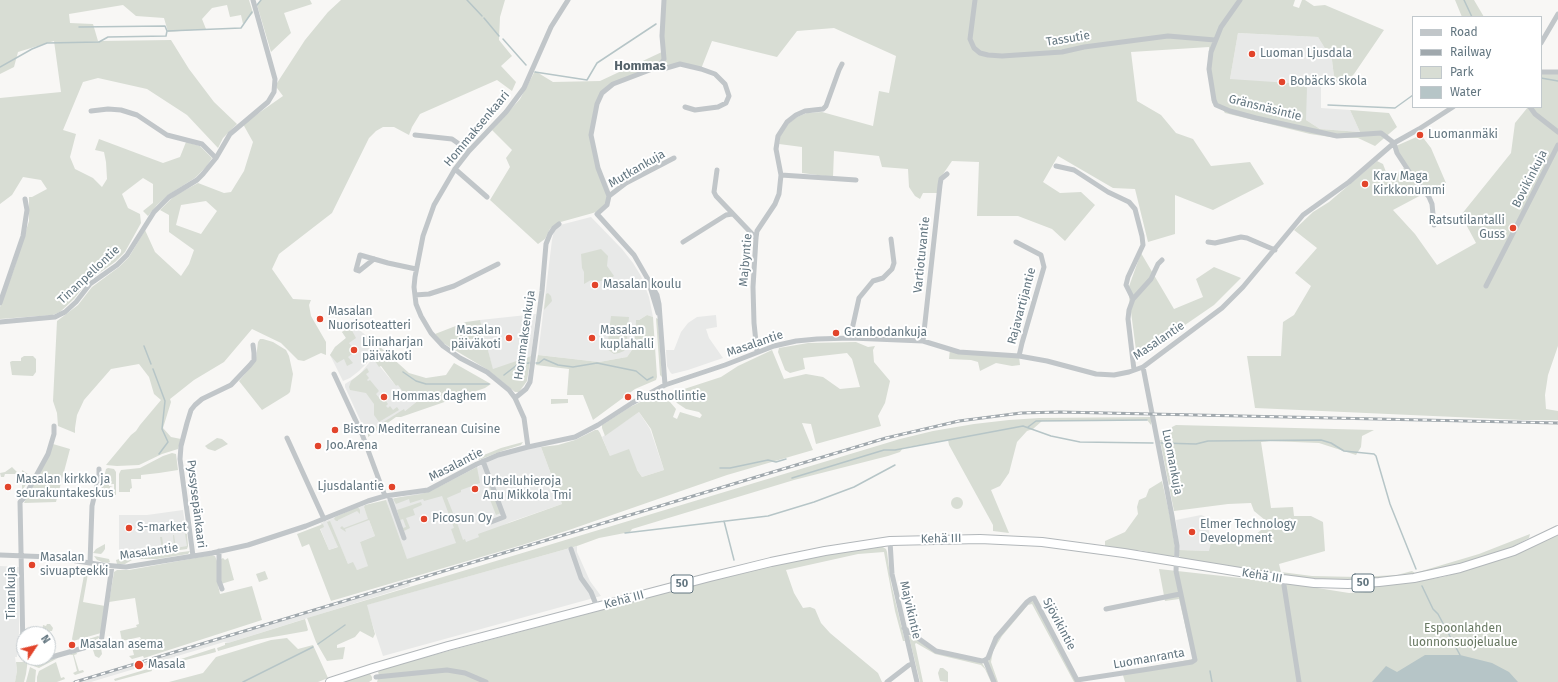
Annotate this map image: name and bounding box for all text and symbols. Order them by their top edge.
legend [1412,16,1542,108]
text: Road [1450,25,1478,39]
street label: Tassutie [1045,28,1091,50]
text: Railway [1450,45,1491,59]
place label: Luoman Ljusdala [1260,47,1352,61]
marker: Luoman Ljusdala [1247,49,1257,59]
district label: Hommas [614,58,666,74]
text: Park [1450,65,1474,79]
place label: Bobäcks skola [1290,75,1367,89]
marker: Bobäcks skola [1277,77,1287,87]
text: Water [1450,85,1481,99]
street label: Hommaksenkaari [441,88,513,170]
street label: Gränsnäsintie [1227,92,1303,124]
place label: Luomanmäki [1428,128,1498,142]
marker: Luomanmäki [1415,130,1425,140]
street label: Mutkankuja [606,147,668,191]
street label: Bovikinkuja [1509,148,1551,210]
place label: Krav Maga Kirkkonummi [1373,170,1445,198]
marker: Krav Maga Kirkkonummi [1360,179,1370,189]
place label: Ratsutilantalli Guss [1429,214,1505,242]
street label: Vartiotuvantie [911,216,933,294]
marker: Ratsutilantalli Guss [1508,223,1518,233]
street label: Majbyntie [737,233,755,287]
street label: Tinanpellontie [55,243,123,307]
street label: Rajavartijantie [1005,266,1039,346]
place label: Masalan koulu [603,278,681,292]
marker: Masalan koulu [590,280,600,290]
street label: Hommaksenkuja [512,289,538,381]
place label: Masalan Nuorisoteatteri [328,305,411,333]
marker: Masalan Nuorisoteatteri [315,314,325,324]
street label: Masalantie [1131,319,1187,363]
place label: Masalan päiväkoti [451,324,501,352]
place label: Masalan kuplahalli [600,324,654,352]
place label: Granbodankuja [844,326,927,340]
street label: Masalantie [725,328,785,360]
marker: Granbodankuja [831,328,841,338]
marker: Masalan päiväkoti [504,333,514,343]
marker: Masalan kuplahalli [587,333,597,343]
place label: Liinaharjan päiväkoti [362,336,423,364]
marker: Liinaharjan päiväkoti [349,345,359,355]
place label: Hommas daghem [392,390,487,404]
place label: Rusthollintie [636,390,706,404]
marker: Hommas daghem [379,392,389,402]
marker: Rusthollintie [623,392,633,402]
place label: Bistro Mediterranean Cuisine [343,423,500,437]
marker: Bistro Mediterranean Cuisine [330,425,340,435]
street label: Luomankuja [1159,428,1185,496]
place label: Joo.Arena [326,439,378,453]
marker: Joo.Arena [313,441,323,451]
street label: Masalantie [426,445,486,485]
street label: Pyssysepänkaari [183,459,209,549]
place label: Masalan kirkko ja seurakuntakeskus [16,473,114,501]
place label: Urheiluhieroja Anu Mikkola Tmi [483,475,572,503]
place label: Ljusdalantie [317,480,384,494]
marker: Masalan kirkko ja seurakuntakeskus [3,482,13,492]
marker: Ljusdalantie [387,482,397,492]
marker: Urheiluhieroja Anu Mikkola Tmi [470,484,480,494]
place label: Picosun Oy [432,512,492,526]
marker: Picosun Oy [419,514,429,524]
place label: Elmer Technology Development [1200,518,1296,546]
place label: S-market [137,521,187,535]
marker: S-market [124,523,134,533]
marker: Elmer Technology Development [1187,527,1197,537]
street label: Kehä III [920,531,962,547]
street label: Masalantie [119,541,179,563]
place label: Masalan sivuapteekki [40,551,108,579]
marker: Masalan sivuapteekki [27,560,37,570]
street label: Tinankuja [5,566,19,620]
street label: Kehä III [1241,566,1283,586]
road number: 50 [1352,574,1374,592]
road number: 50 [671,575,693,593]
street label: Majvikintie [896,580,924,640]
street label: Kehä III [602,588,646,612]
street label: Sjövikintie [1039,595,1079,653]
park label: Espoonlahden luonnonsuojelualue [1408,622,1518,650]
north arrow [16,626,56,666]
text: N [38,633,53,646]
place label: Masalan asema [80,638,163,652]
marker: Masalan asema [67,640,77,650]
street label: Luomanranta [1112,646,1186,672]
place label: Masala [148,658,186,672]
marker: Masala [133,659,145,671]

